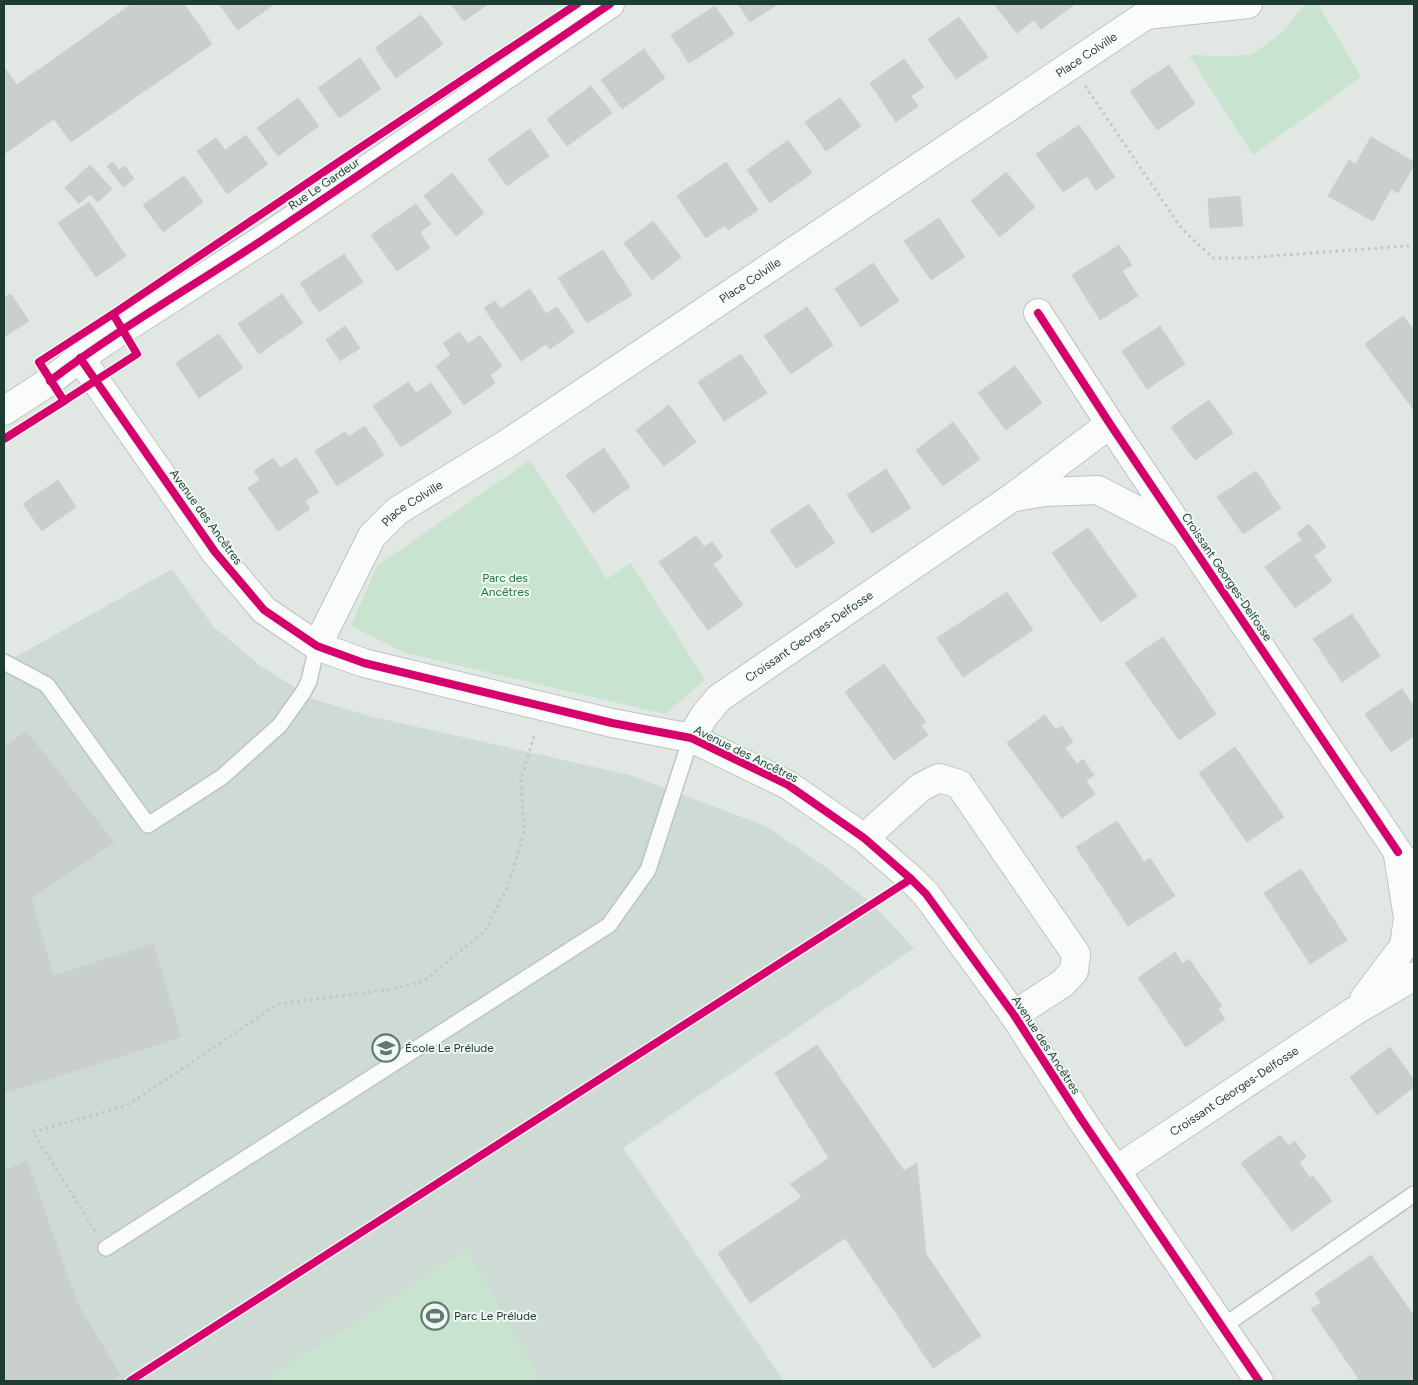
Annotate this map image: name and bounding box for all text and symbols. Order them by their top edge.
street label: Place Colville [1053,29,1120,81]
street label: Rue Le Gardeur [286,155,362,213]
street label: Place Colville [717,255,784,306]
street label: Avenue des Ancêtres [167,467,245,568]
street label: Place Colville [379,478,445,529]
street label: Croissant Georges-Delfosse [1179,510,1275,644]
park label: Parc des Ancêtres [481,571,530,599]
street label: Croissant Georges-Delfosse [742,588,876,685]
street label: Avenue des Ancêtres [692,723,801,786]
street label: Avenue des Ancêtres [1009,993,1083,1097]
school or university icon: École Le Prélude [371,1033,401,1063]
place label: École Le Prélude [405,1041,494,1055]
street label: Croissant Georges-Delfosse [1167,1043,1301,1139]
sports icon: Parc Le Prélude [420,1301,450,1331]
place label: Parc Le Prélude [454,1309,537,1323]

